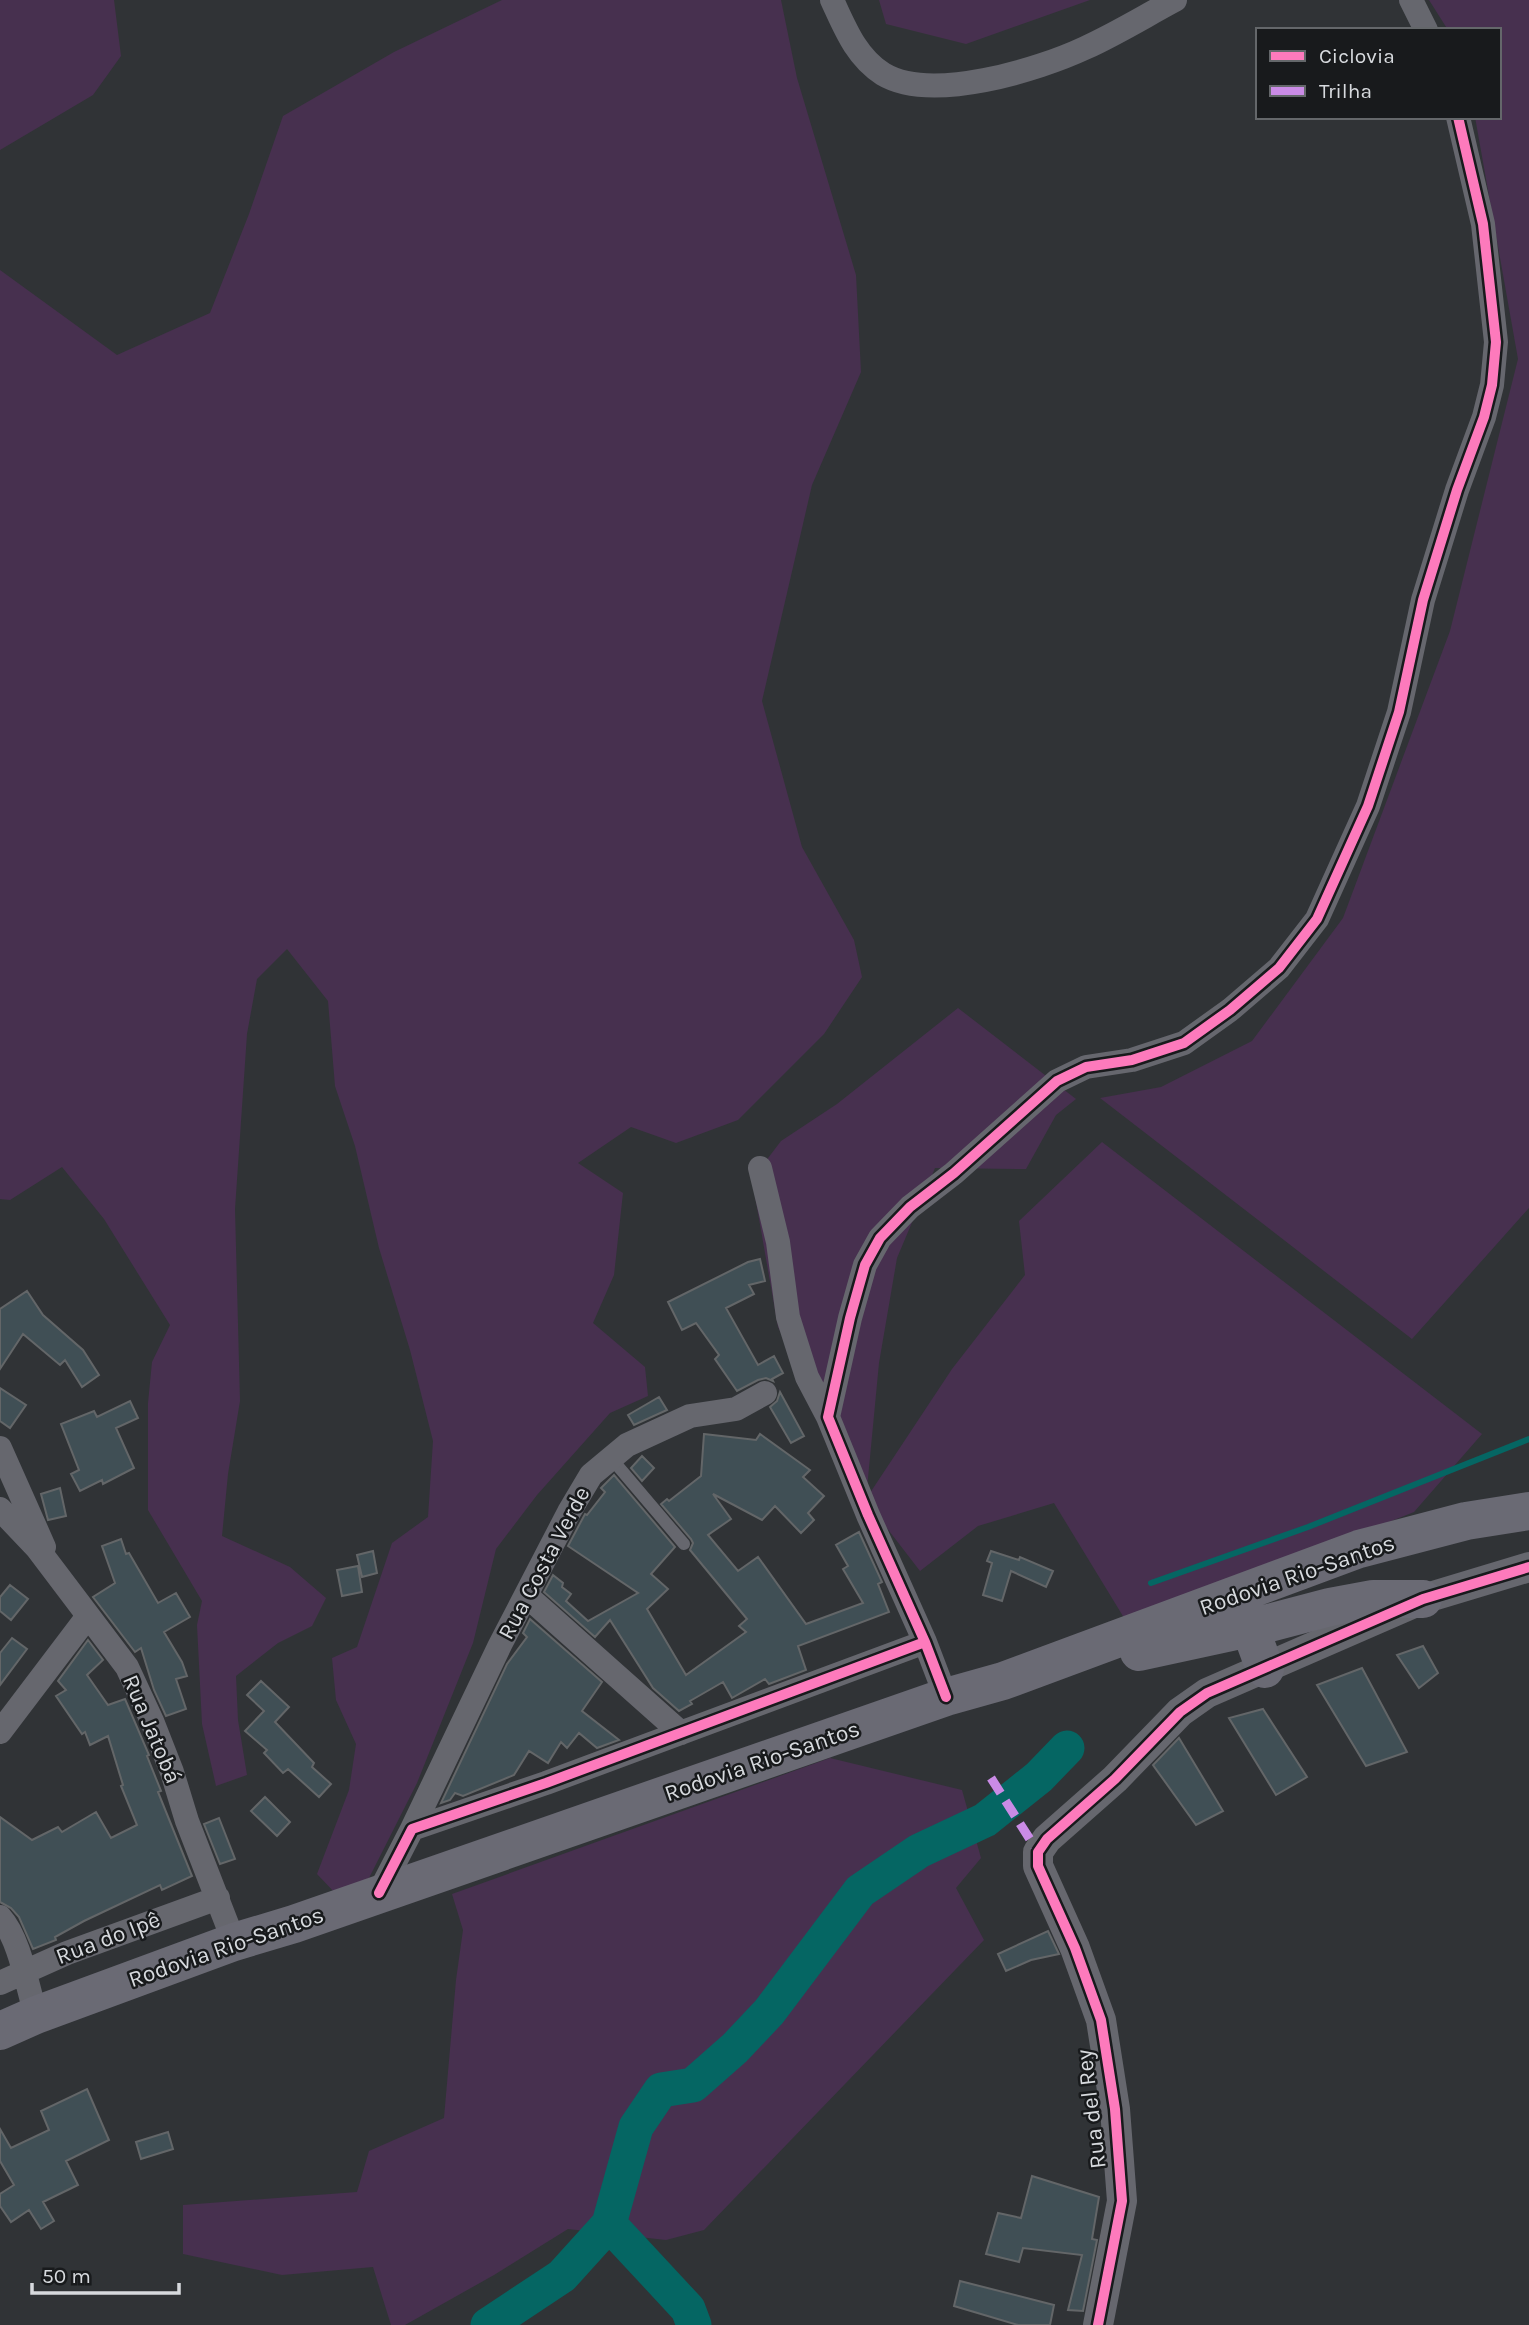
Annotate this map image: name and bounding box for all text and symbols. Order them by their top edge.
legend [1256,28,1501,119]
text: Ciclovia [1319,44,1395,68]
text: Trilha [1319,79,1372,103]
street label: Rua Costa Verde [492,1482,596,1644]
street label: Rodovia Rio-Santos [1196,1529,1398,1621]
street label: Rua Jatobá [117,1671,187,1787]
street label: Rodovia Rio-Santos [661,1715,863,1807]
street label: Rodovia Rio-Santos [125,1901,327,1993]
street label: Rua do Ipê [52,1906,164,1970]
street label: Rua del Rey [1070,2047,1112,2170]
scale bar [32,2252,178,2296]
text: 50 m [42,2264,91,2288]

